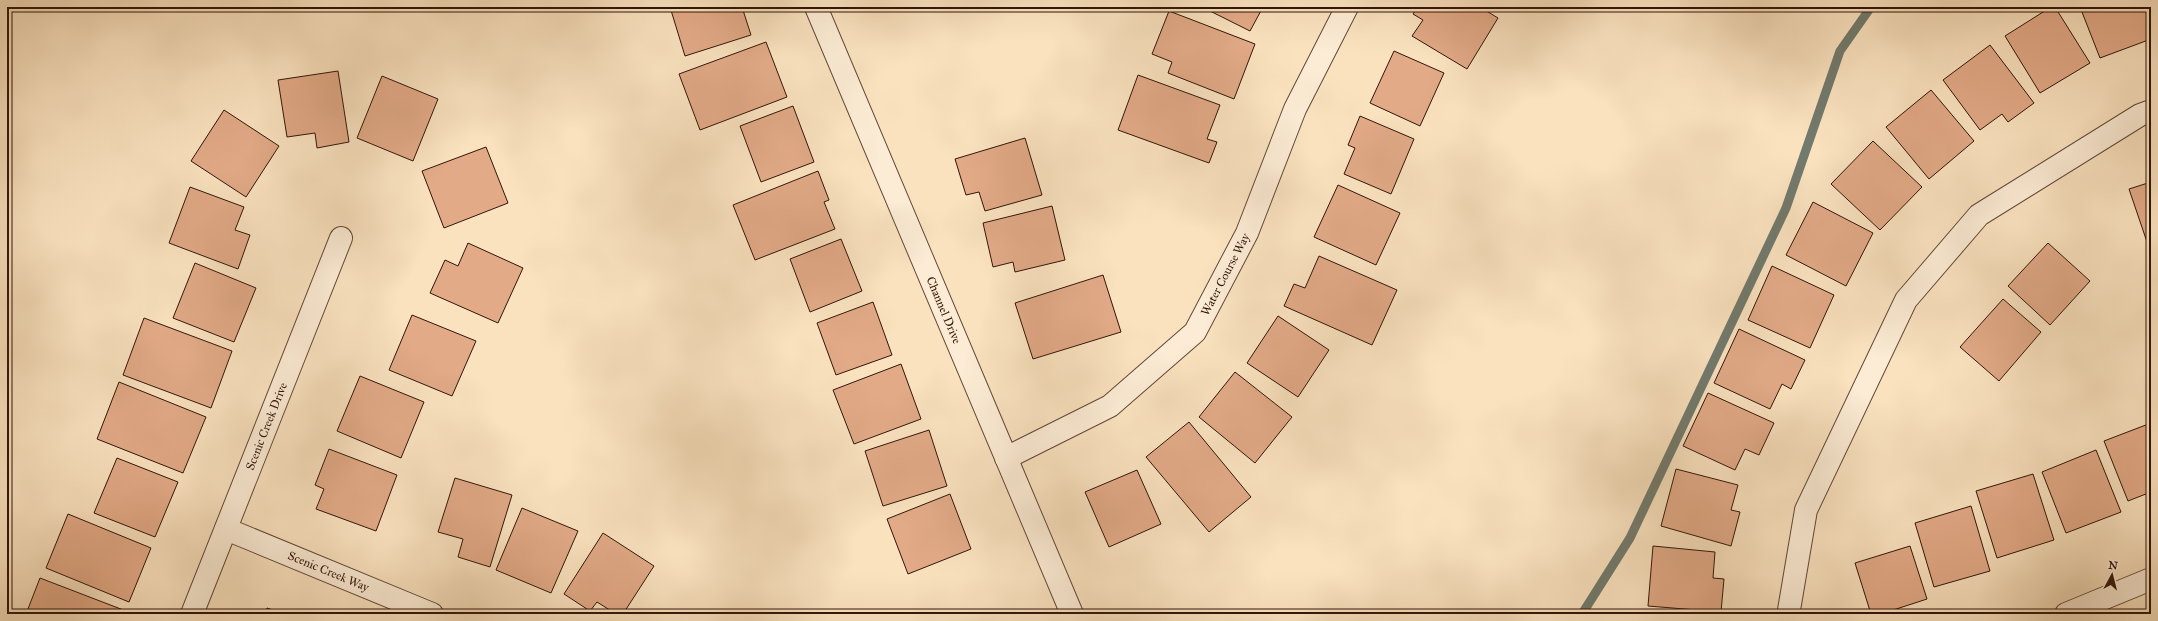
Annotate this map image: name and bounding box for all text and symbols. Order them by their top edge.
street label: Water Course Way [1198,231,1253,318]
street label: Channel Drive [923,274,964,346]
street label: Scenic Creek Drive [243,380,290,472]
street label: Scenic Creek Way [286,548,372,594]
north arrow [2092,555,2132,595]
text: N [2108,559,2119,573]

